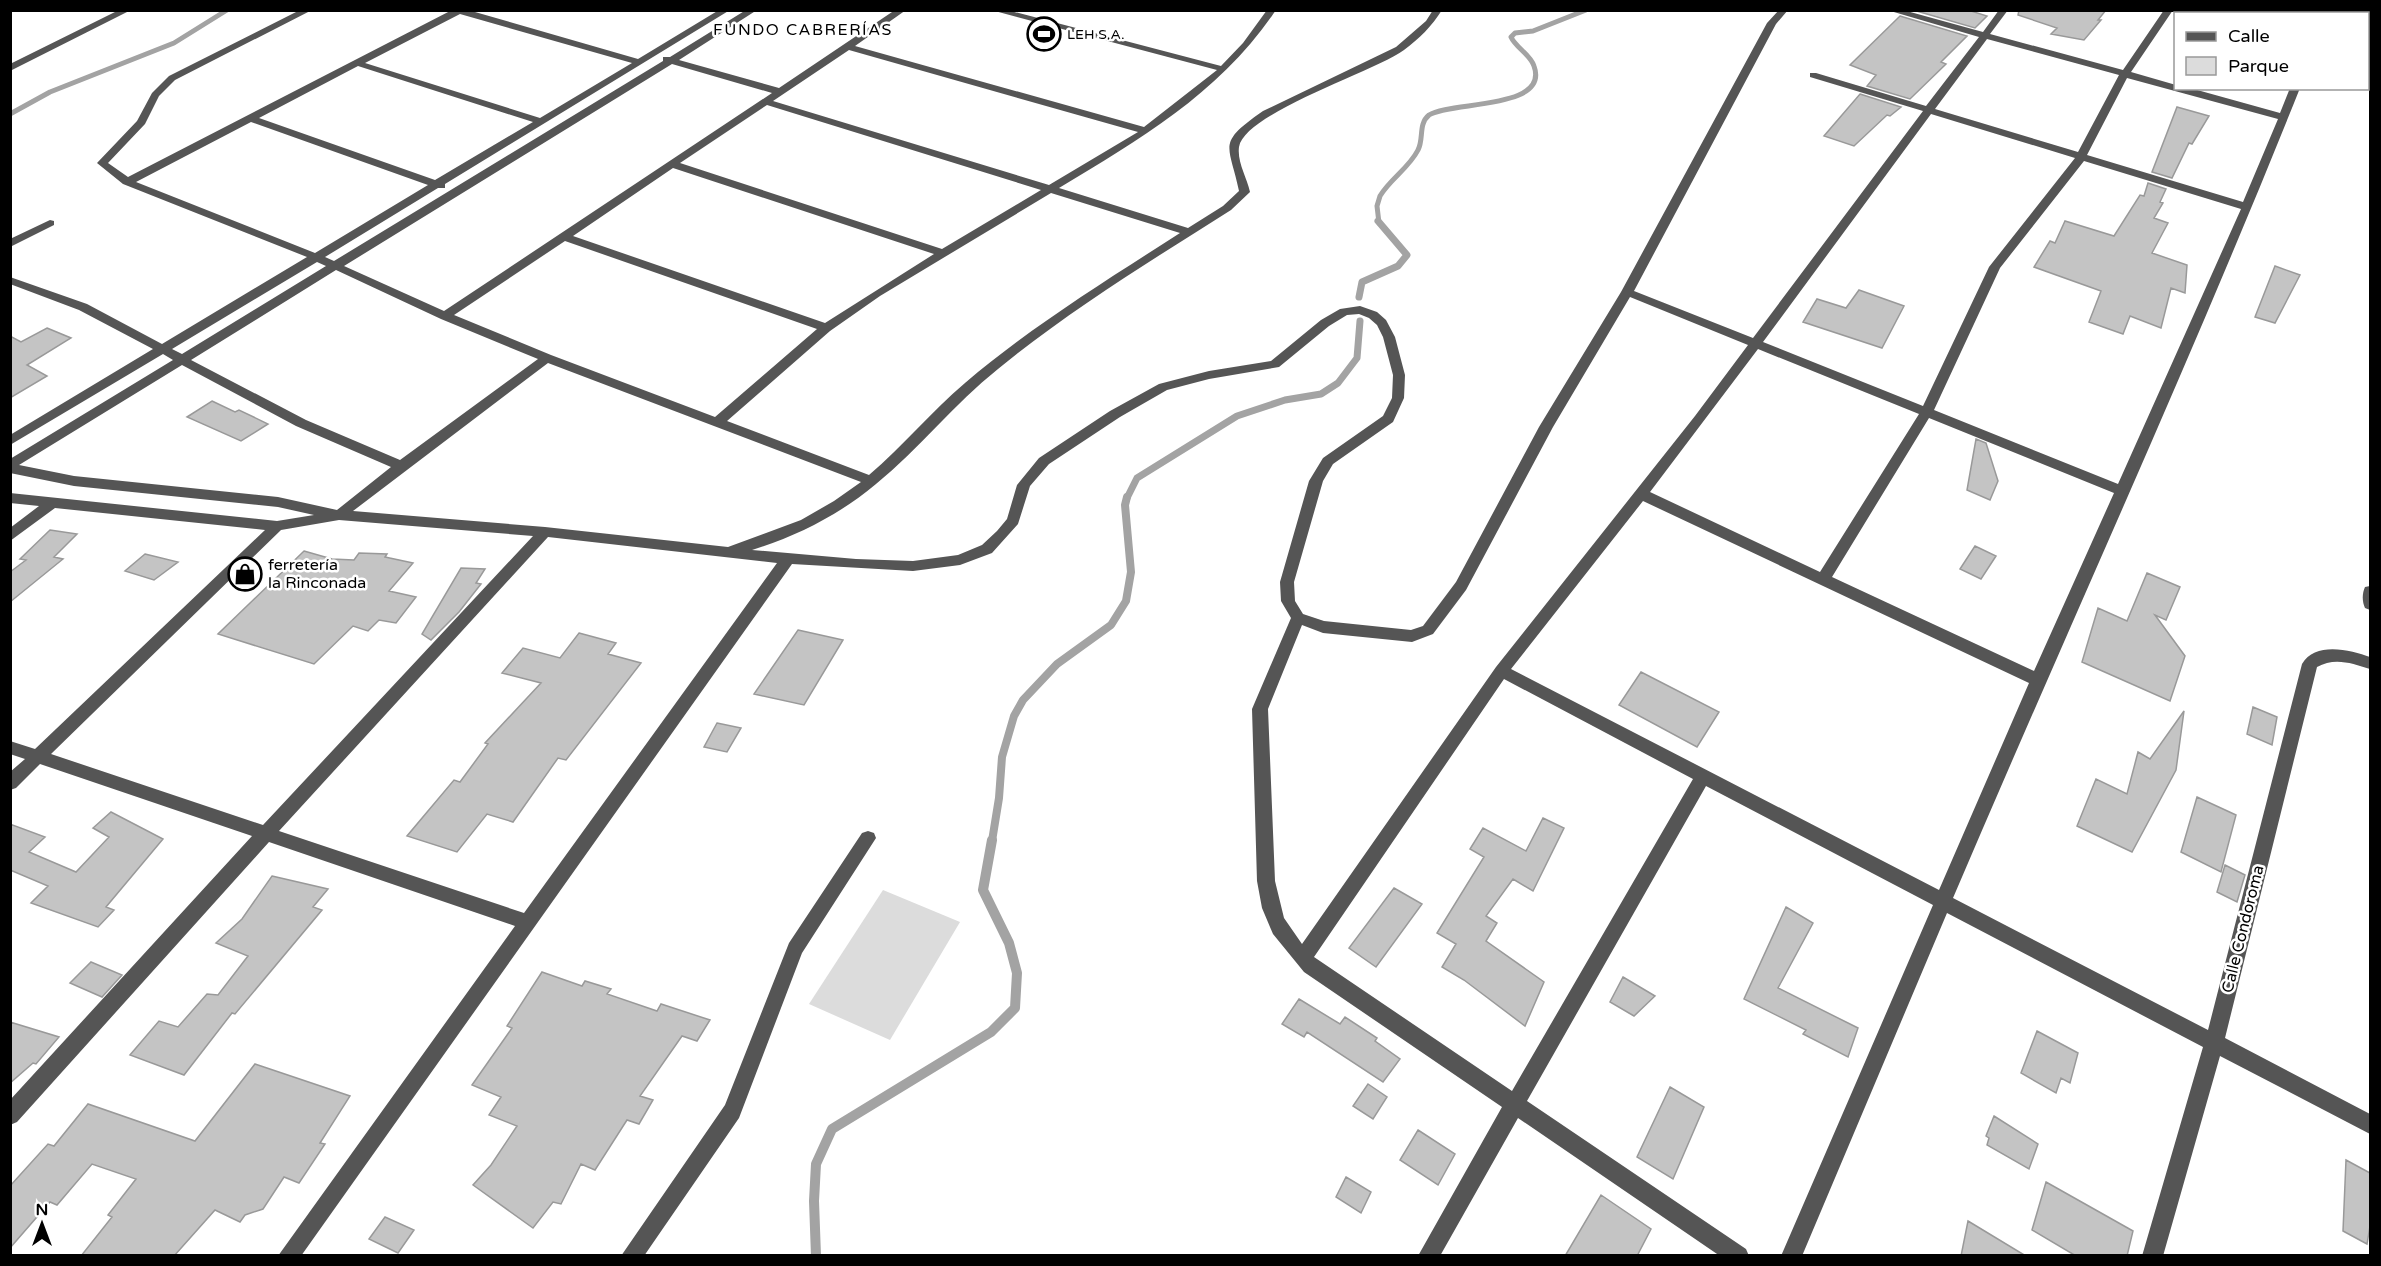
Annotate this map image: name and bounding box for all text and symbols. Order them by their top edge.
legend [2174,12,2369,90]
sports icon: LEH S.A. [1026,16,1062,52]
district label: FUNDO CABRERÍAS [713,20,893,40]
text: Calle [2228,25,2270,47]
place label: LEH S.A. [1067,26,1125,43]
text: Parque [2228,55,2289,77]
place label: ferretería la Rinconada [268,555,366,593]
shop icon: ferretería la Rinconada [227,556,263,592]
street label: Calle Condoroma [2217,863,2269,995]
north arrow [12,1194,72,1254]
text: N [36,1200,48,1220]

